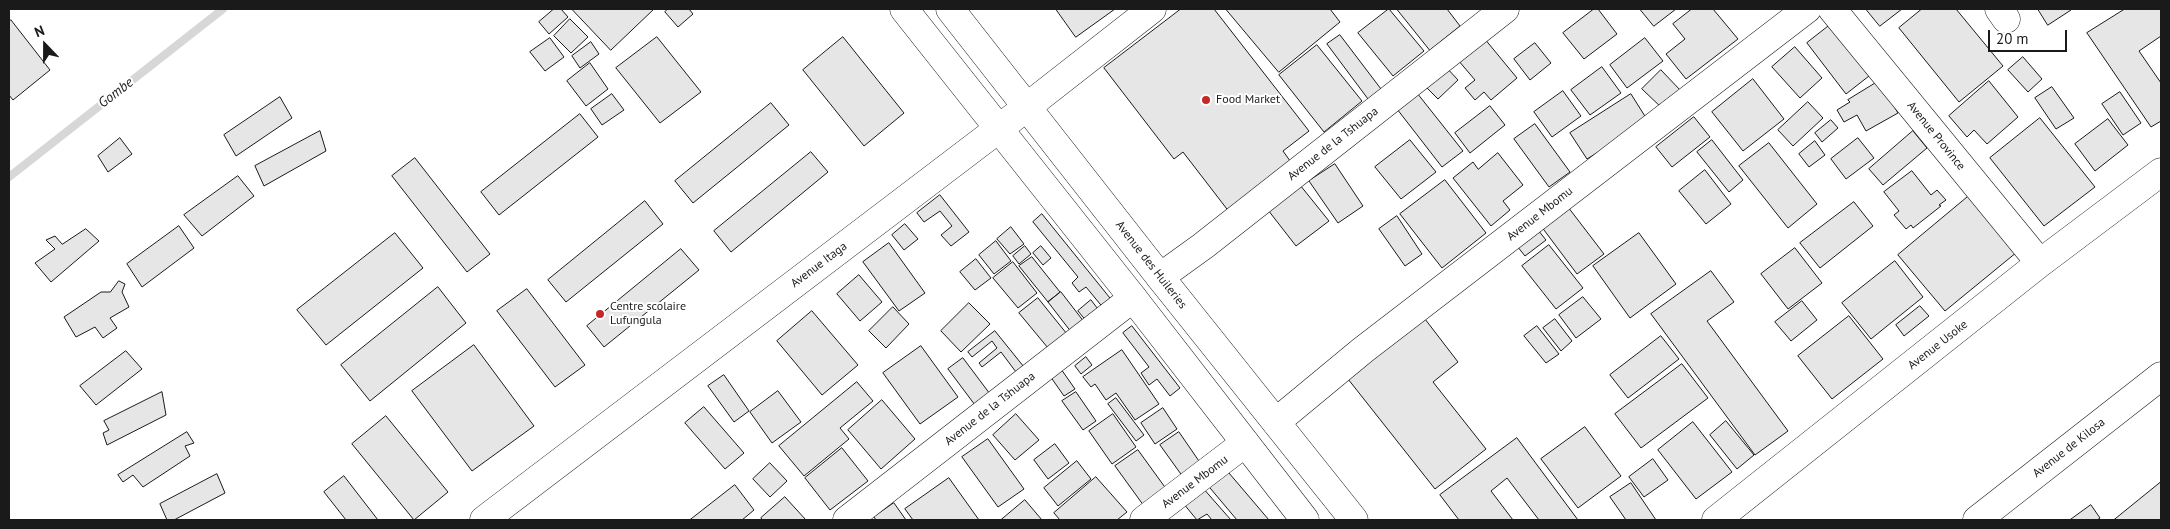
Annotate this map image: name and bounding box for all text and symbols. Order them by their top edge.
north arrow [20,20,70,70]
scale bar [1990,20,2069,52]
text: N [32,21,47,41]
text: 20 m [1996,29,2029,48]
water label: Gombe [95,74,137,112]
place label: Food Market [1216,93,1280,107]
marker: Food Market [1200,94,1212,106]
street label: Avenue Province [1904,99,1968,173]
street label: Avenue de la Tshuapa [1285,104,1381,184]
street label: Avenue Mbomu [1504,184,1576,244]
street label: Avenue des Huileries [1112,218,1190,312]
street label: Avenue Itaga [788,239,850,291]
place label: Centre scolaire Lufungula [610,300,686,328]
marker: Centre scolaire Lufungula [594,308,606,320]
street label: Avenue Usoke [1905,317,1971,373]
street label: Avenue de la Tshuapa [942,369,1038,449]
street label: Avenue de Kilosa [2030,415,2108,481]
street label: Avenue Mbomu [1159,452,1231,512]

